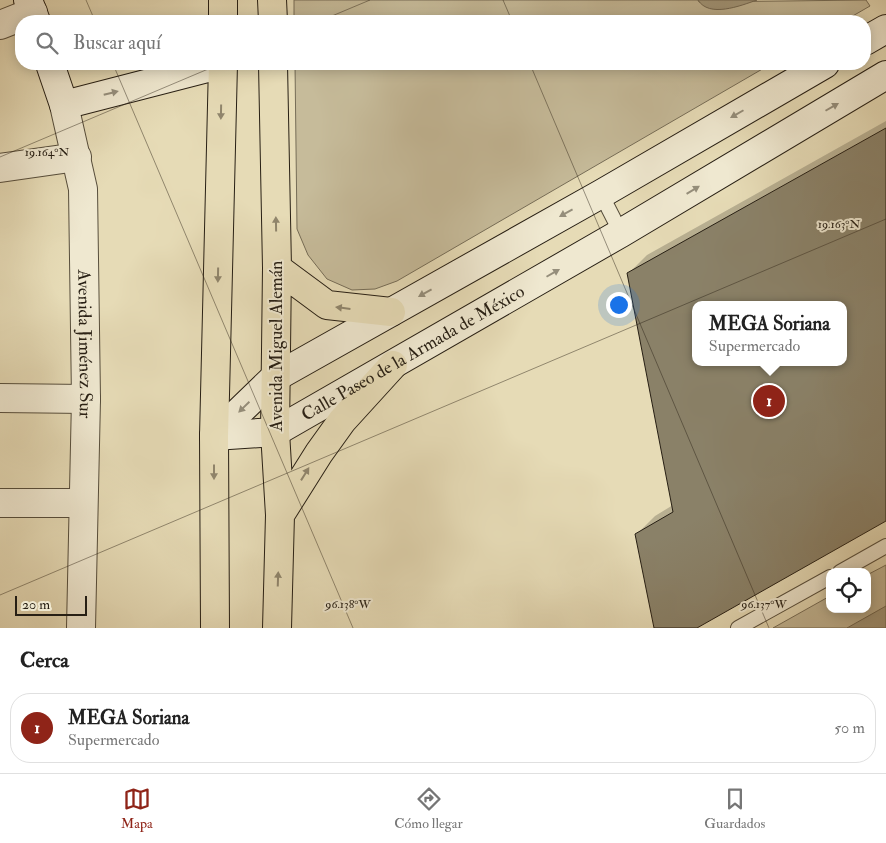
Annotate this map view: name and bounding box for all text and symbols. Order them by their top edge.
search box [15,15,871,70]
icon: search [33,29,61,57]
text: Buscar aquí [73,31,161,55]
one-way arrow [104,89,119,97]
one-way arrow [826,102,839,111]
one-way arrow [217,105,225,121]
one-way arrow [731,110,744,119]
text: 19.164°N [25,145,69,160]
one-way arrow [686,186,699,195]
one-way arrow [559,209,574,217]
one-way arrow [272,216,280,232]
text: 19.163°N [818,217,861,232]
street label: Avenida Miguel Alemán [265,261,288,432]
one-way arrow [213,267,221,283]
street label: Avenida Jiménez Sur [72,268,97,419]
one-way arrow [546,268,559,277]
street label: Calle Paseo de la Armada de México [297,280,529,426]
one-way arrow [417,289,432,297]
your location [606,292,632,318]
popup [692,301,847,366]
one-way arrow [334,304,350,312]
text: MEGA Soriana [709,312,830,336]
text: Supermercado [709,336,800,356]
pin: 1 [753,382,785,420]
one-way arrow [238,401,250,413]
one-way arrow [210,465,218,481]
one-way arrow [301,467,310,481]
map controls [826,568,871,613]
button: locate [826,568,871,613]
one-way arrow [274,571,282,587]
scale bar [15,593,88,616]
text: 20 m [22,596,50,613]
text: 96.138°W [324,597,372,612]
text: 96.137°W [740,597,787,612]
text: Cerca [20,647,69,674]
text: MEGA Soriana [68,706,189,730]
text: 1 [34,718,40,738]
text: 50 m [834,718,865,738]
text: Supermercado [68,730,159,750]
tab: Mapa [121,785,153,832]
tab: Cómo llegar [394,785,463,832]
tab: Guardados [704,785,765,832]

